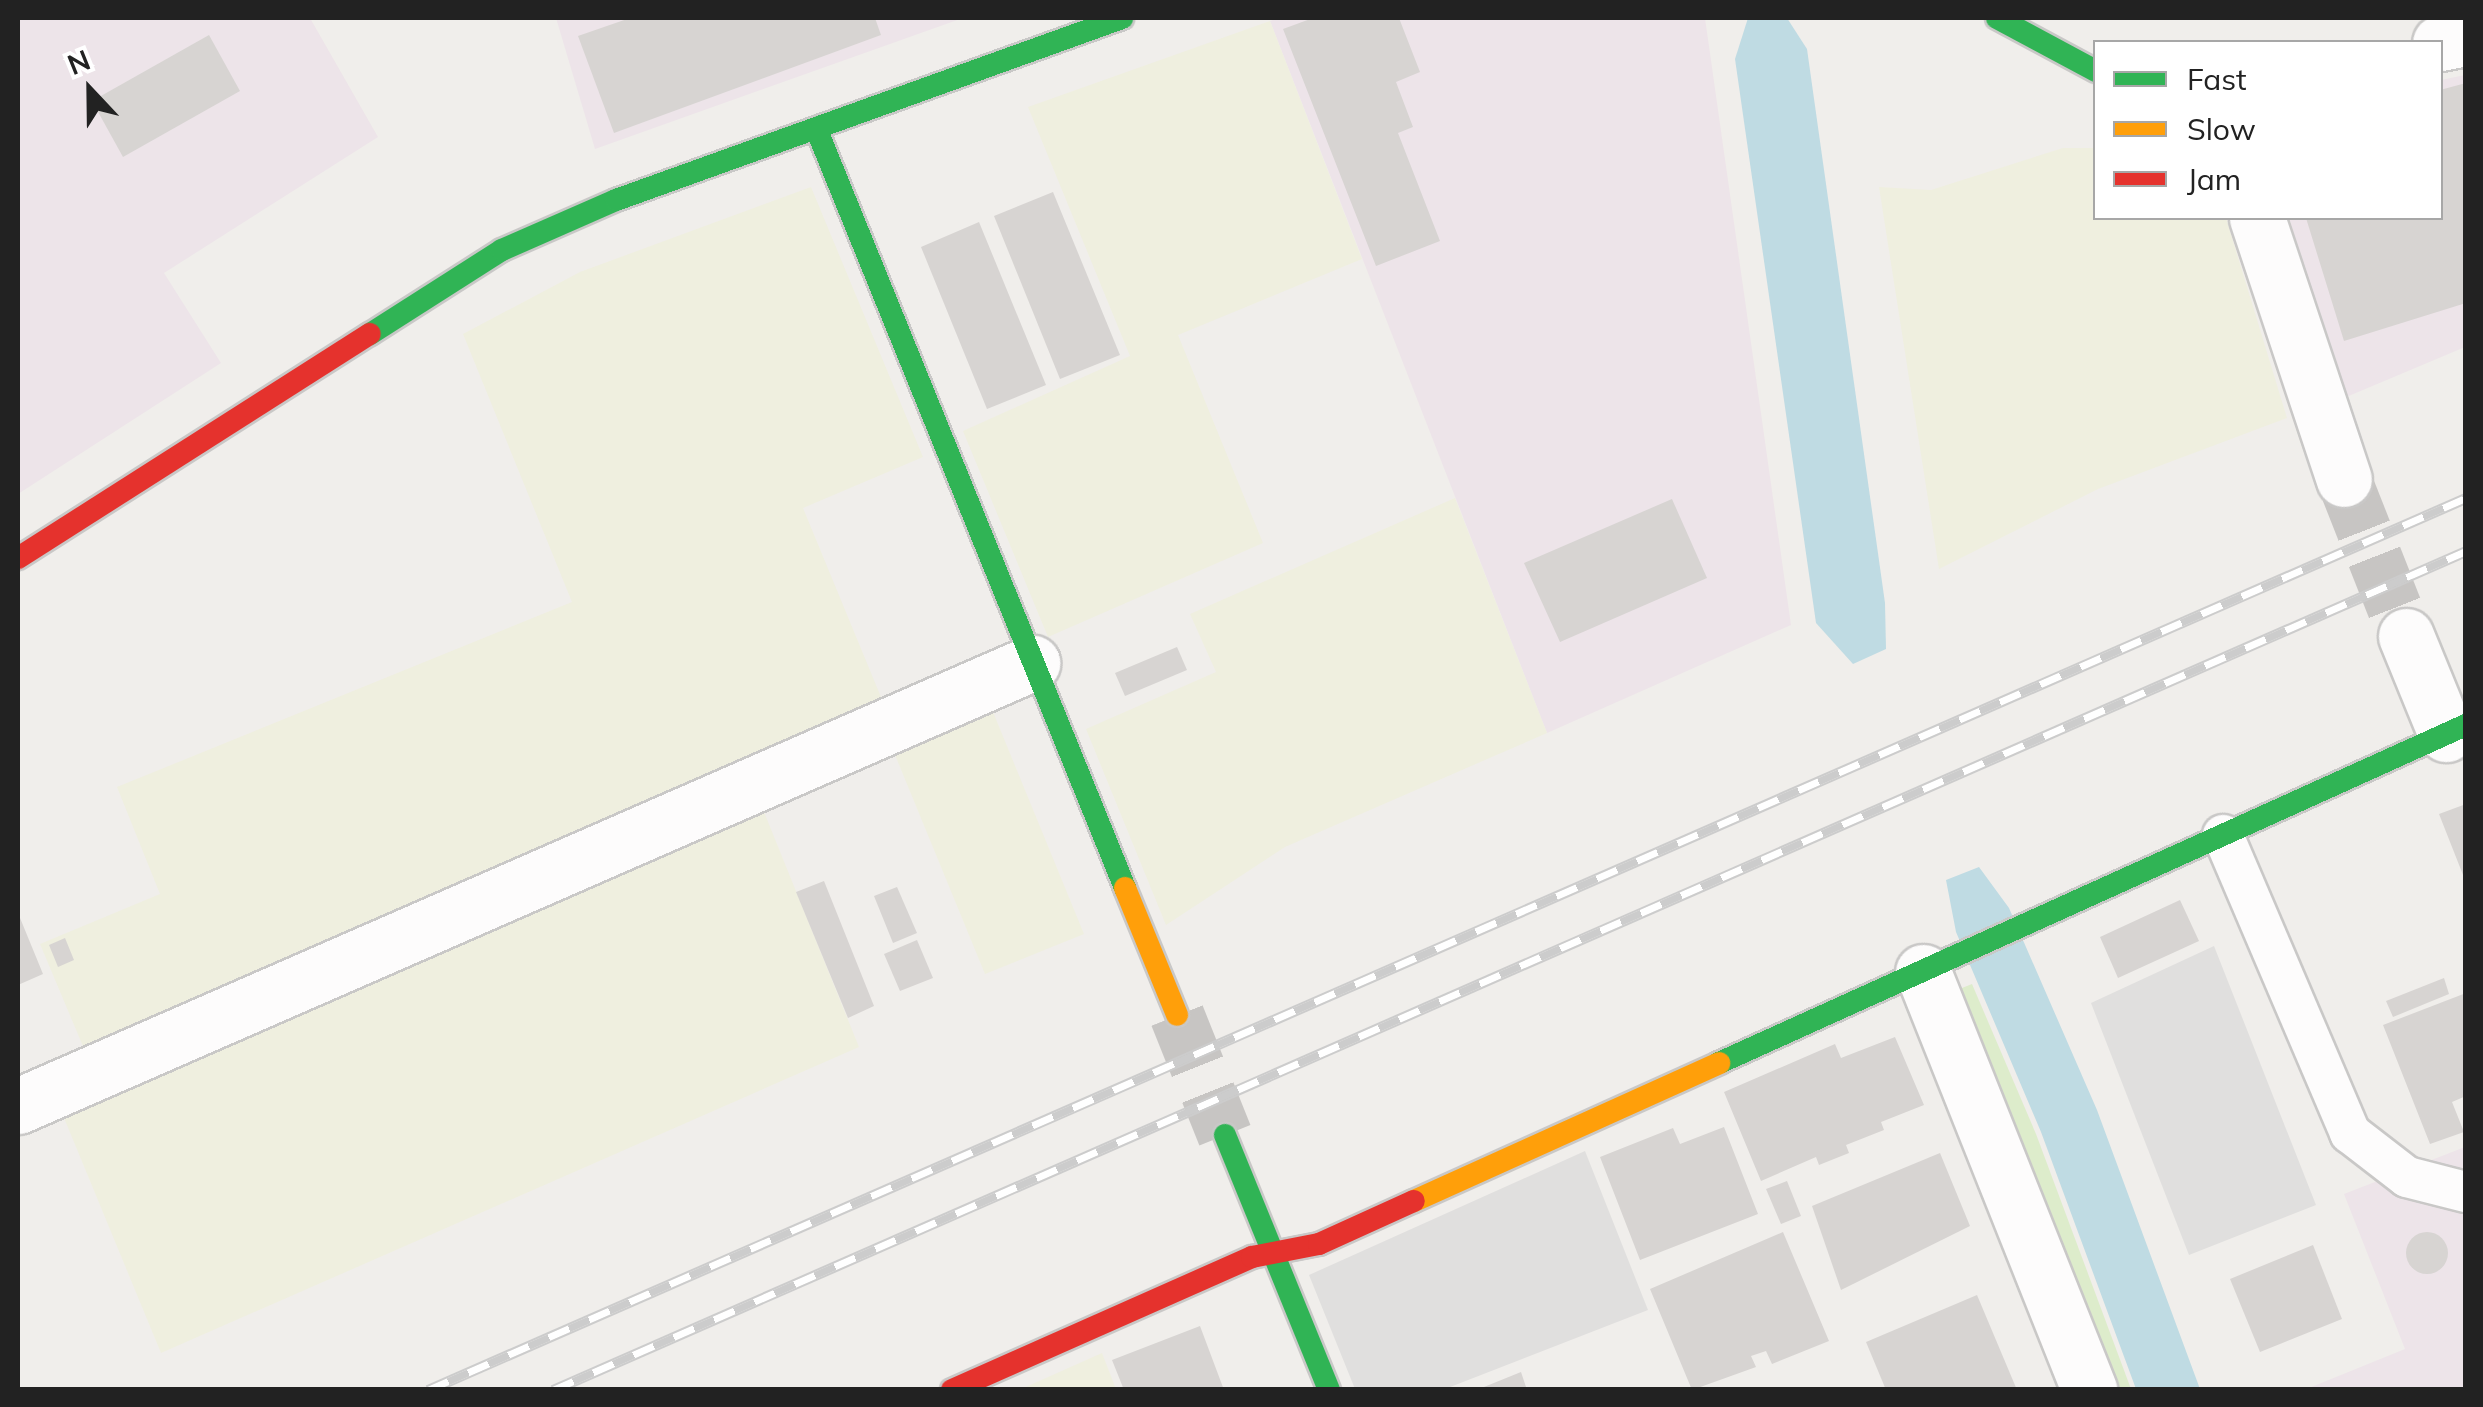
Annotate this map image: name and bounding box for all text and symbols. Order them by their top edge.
north arrow [40,40,140,140]
legend [2093,40,2443,220]
text: N [62,42,95,82]
text: Fast [2187,60,2247,98]
text: Slow [2187,110,2256,148]
text: Jam [2187,160,2241,198]

